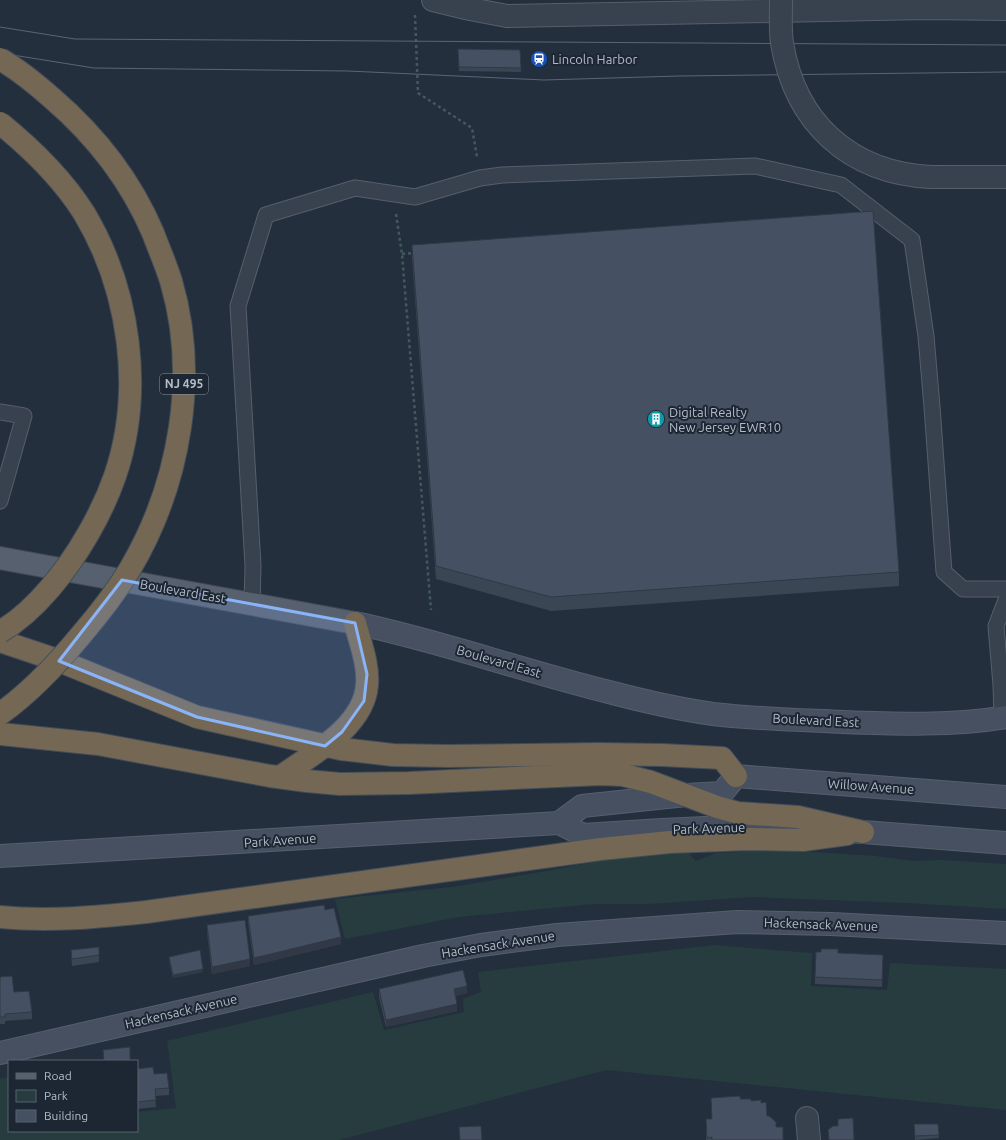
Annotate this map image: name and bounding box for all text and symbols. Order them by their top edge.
station icon: Lincoln Harbor [529,49,549,69]
place label: Lincoln Harbor [552,52,637,66]
road number: NJ 495 [160,374,208,394]
place label: Digital Realty New Jersey EWR10 [669,405,781,434]
building icon: Digital Realty New Jersey EWR10 [646,409,666,429]
street label: Boulevard East [139,577,227,605]
street label: Boulevard East [455,642,543,680]
street label: Boulevard East [772,711,860,729]
street label: Willow Avenue [827,776,915,796]
street label: Park Avenue [672,820,746,836]
street label: Park Avenue [243,830,317,850]
street label: Hackensack Avenue [764,915,878,933]
street label: Hackensack Avenue [440,928,556,960]
street label: Hackensack Avenue [124,991,238,1031]
legend [8,1060,138,1132]
text: Road [44,1069,72,1082]
text: Park [44,1089,68,1102]
text: Building [44,1109,88,1122]

